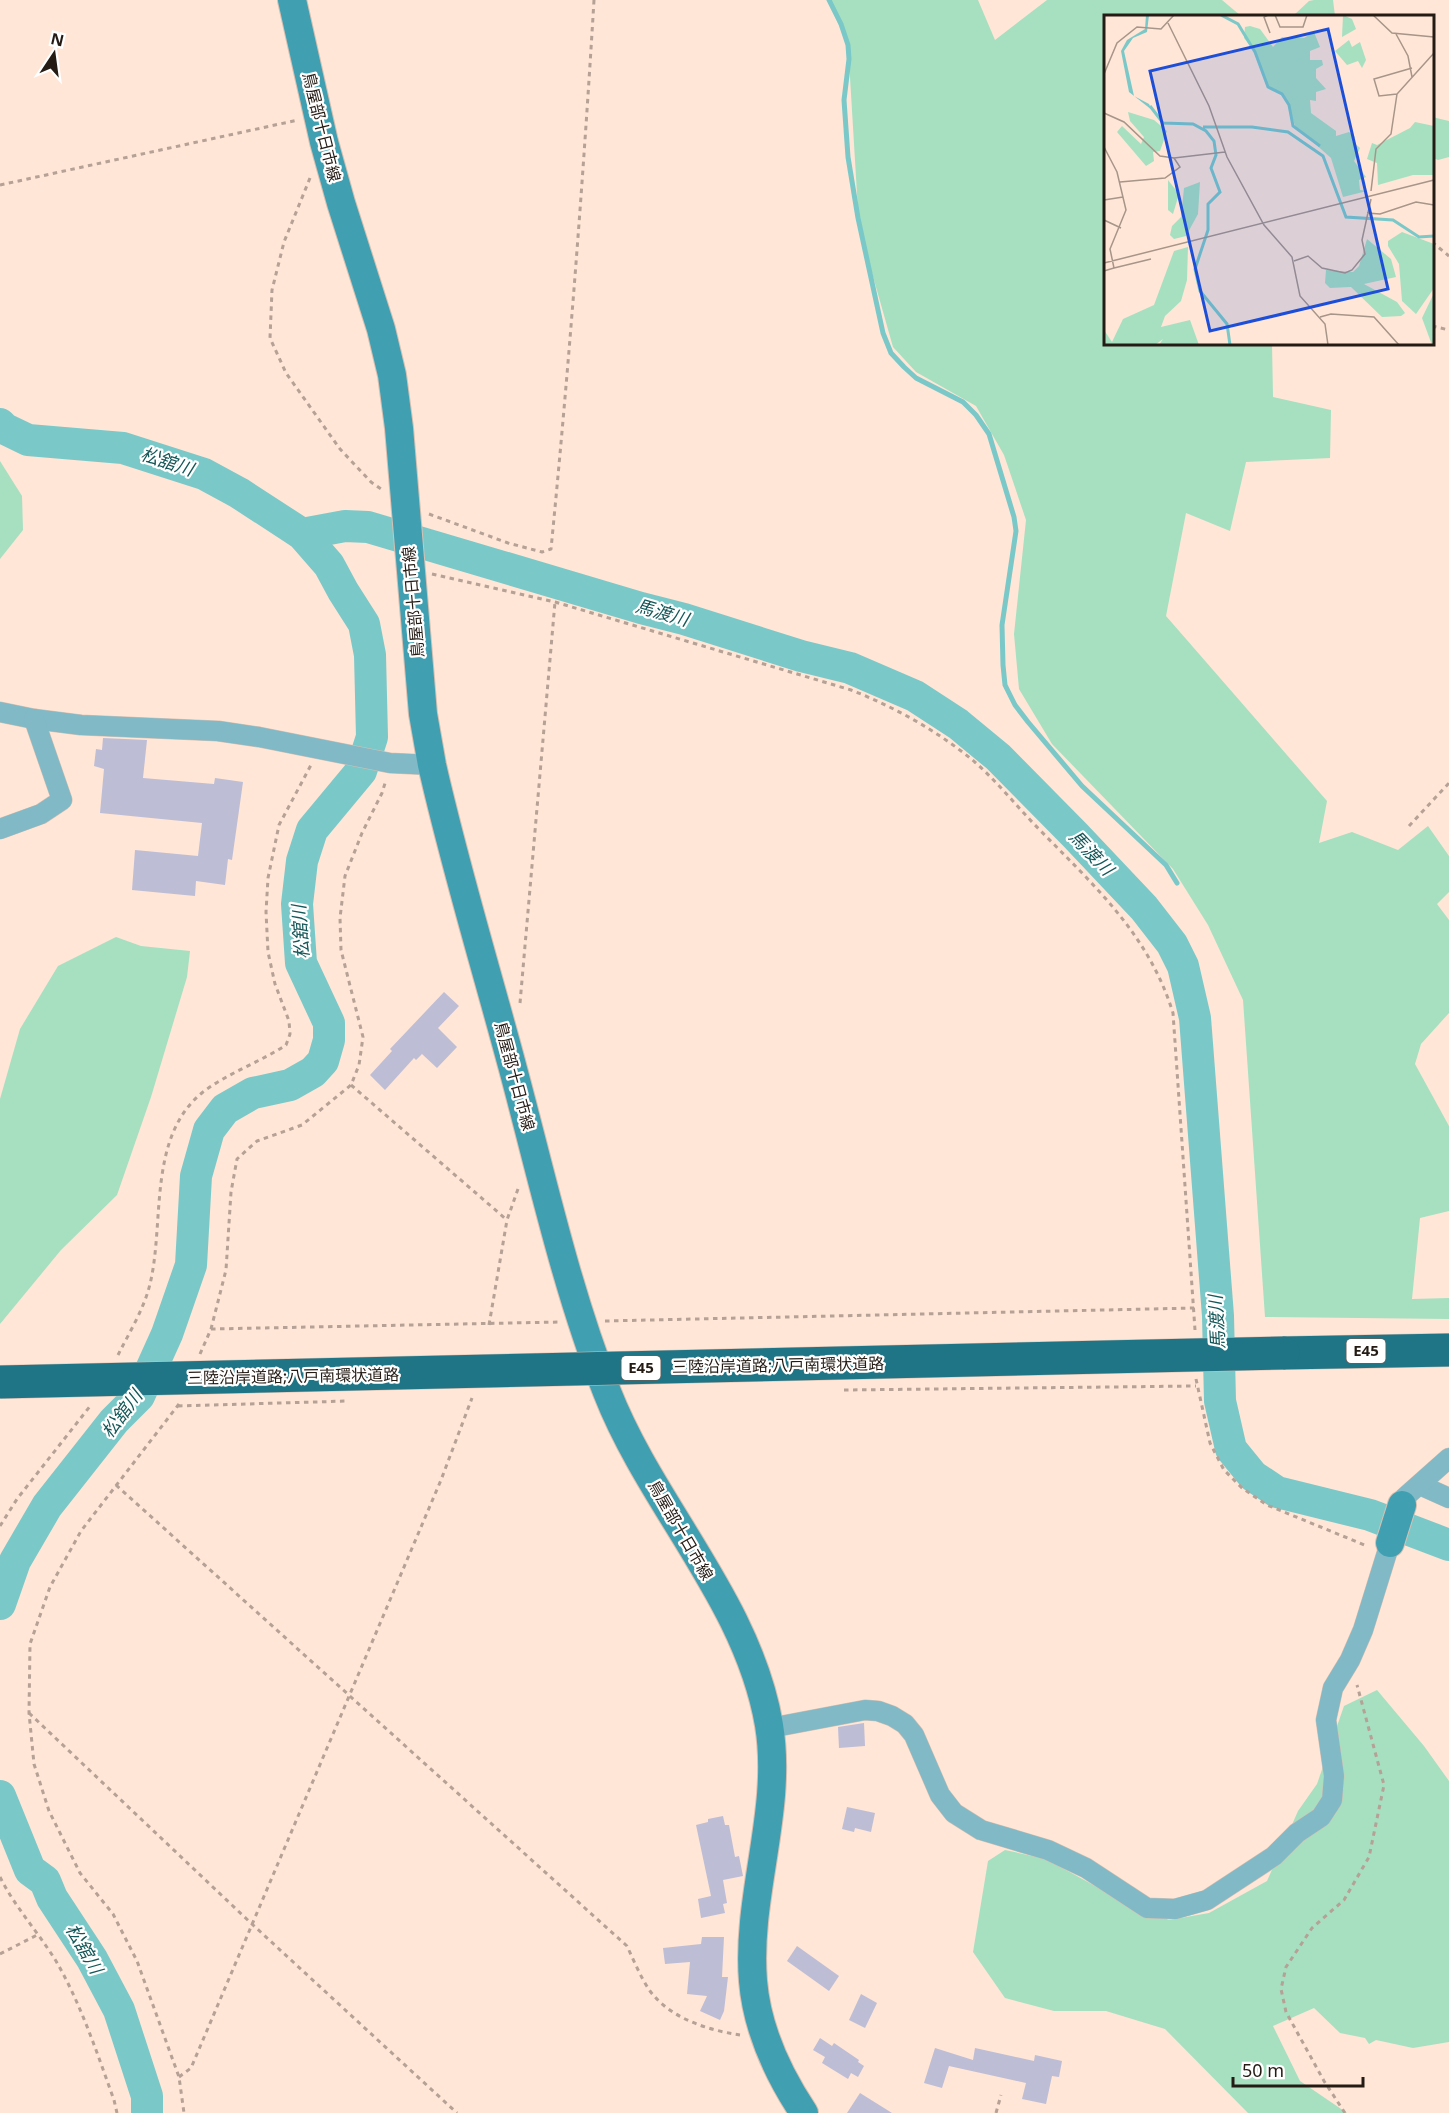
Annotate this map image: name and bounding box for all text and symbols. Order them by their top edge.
inset map [1104,15,1434,345]
north arrow [24,24,84,84]
text: N [49,27,66,52]
street label: 鳥屋部十日市線 [298,70,346,184]
water label: 松舘川 [138,441,199,481]
street label: 鳥屋部十日市線 [397,545,429,659]
water label: 馬渡川 [633,593,693,632]
water label: 馬渡川 [1064,825,1120,882]
water label: 松舘川 [286,902,314,960]
street label: 鳥屋部十日市線 [490,1019,540,1133]
water label: 馬渡川 [1203,1292,1229,1350]
road number: E45 [1346,1339,1386,1363]
street label: 三陸沿岸道路;八戸南環状道路 [672,1352,884,1378]
road number: E45 [622,1356,660,1380]
street label: 三陸沿岸道路;八戸南環状道路 [187,1363,399,1389]
water label: 松舘川 [95,1383,148,1442]
street label: 鳥屋部十日市線 [643,1476,719,1584]
water label: 松舘川 [61,1919,110,1980]
scale bar [1233,2050,1364,2088]
text: 50 m [1242,2058,1284,2082]

